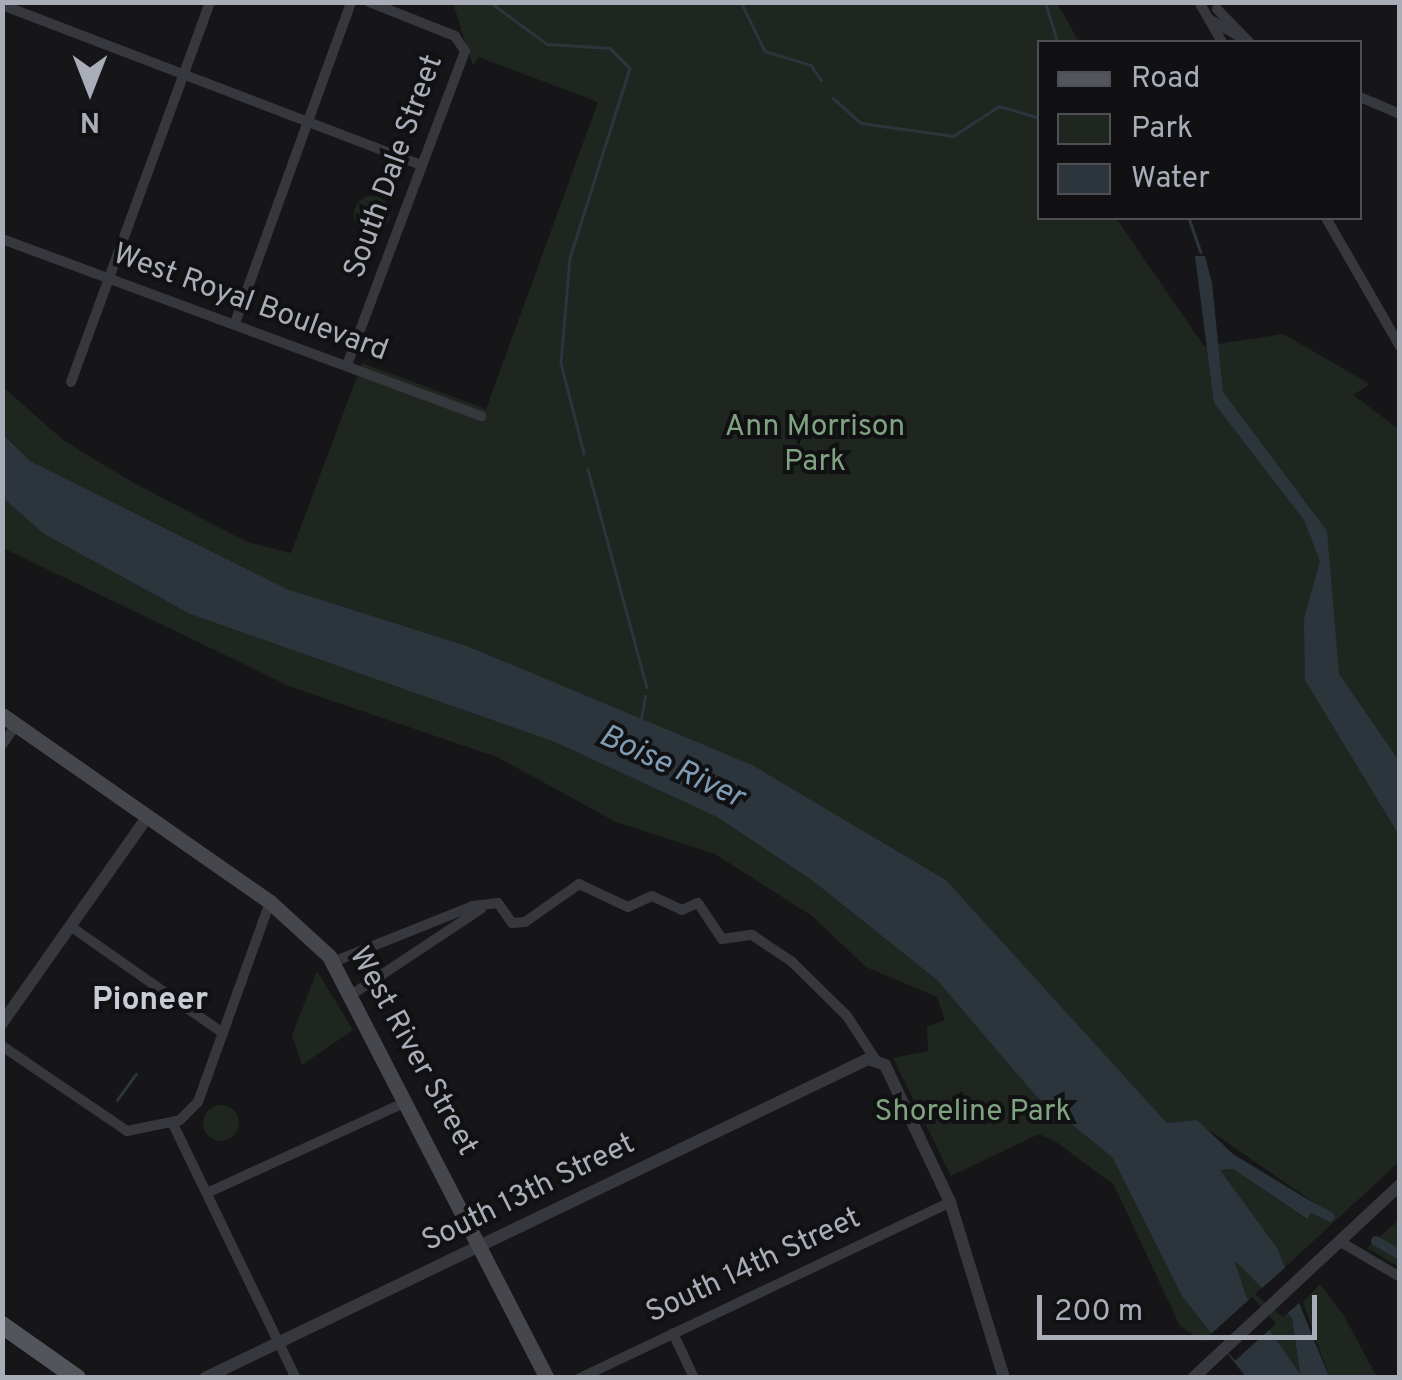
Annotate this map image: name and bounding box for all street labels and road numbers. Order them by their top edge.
street label: South Dale Street [338,50,452,284]
street label: West Royal Boulevard [108,237,392,371]
street label: West River Street [340,941,484,1163]
street label: South 13th Street [417,1127,641,1261]
street label: South 14th Street [641,1202,867,1332]

